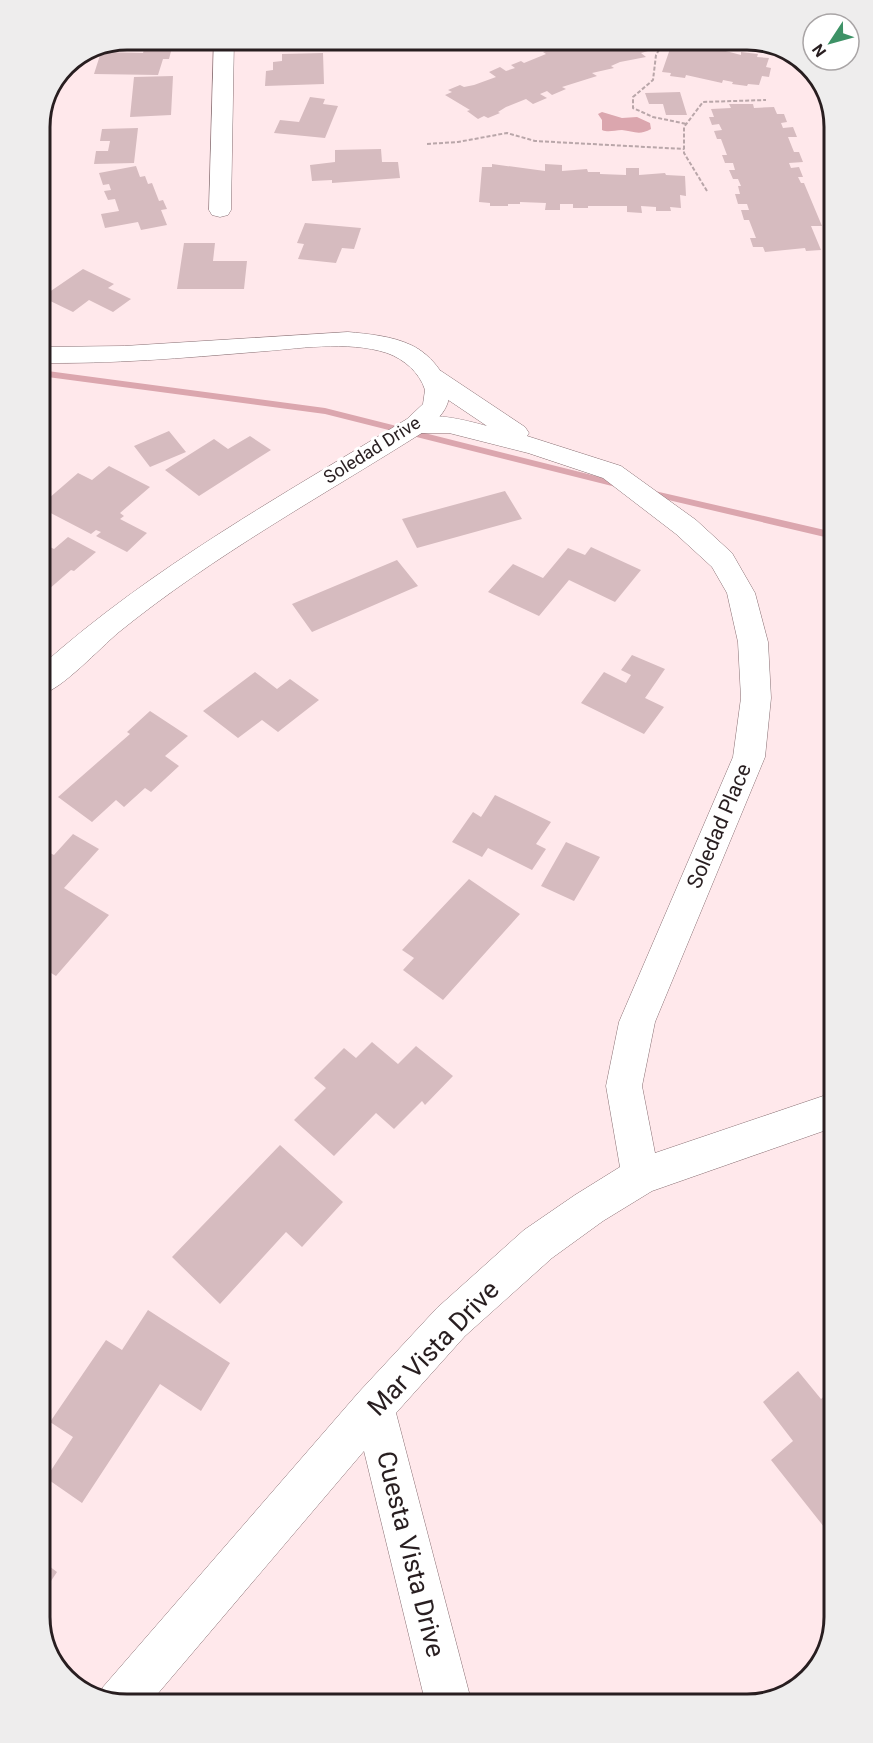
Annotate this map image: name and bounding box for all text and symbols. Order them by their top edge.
north arrow [801,12,861,72]
text: N [808,40,830,61]
street label: Soledad Drive [320,412,424,488]
street label: Soledad Place [682,760,756,892]
street label: Mar Vista Drive [361,1274,505,1422]
street label: Cuesta Vista Drive [371,1448,451,1660]

